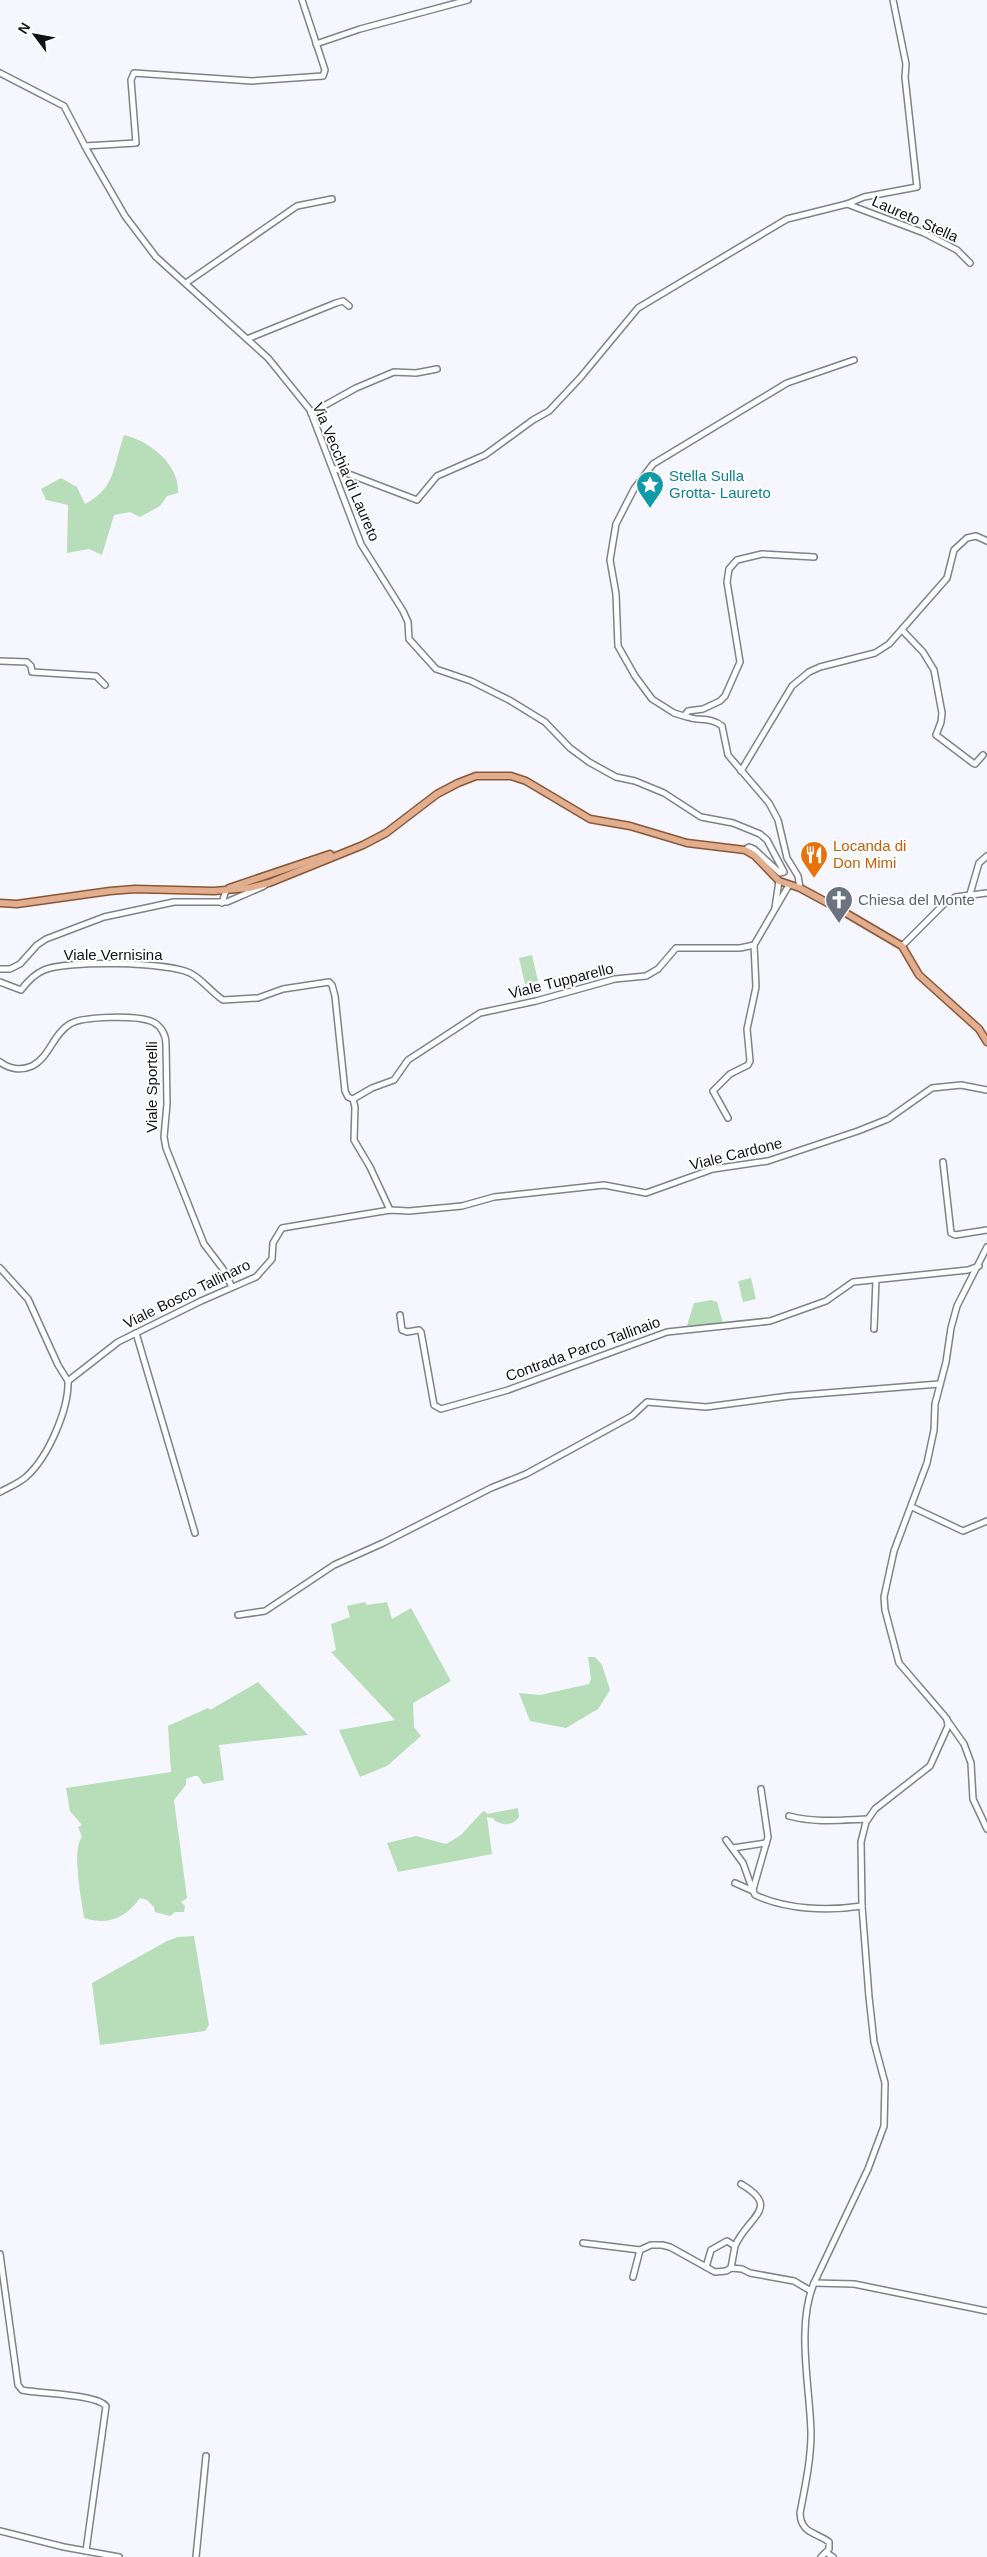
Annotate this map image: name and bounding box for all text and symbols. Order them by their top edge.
north arrow [10,10,60,60]
text: N [15,20,33,37]
street label: Laureto Stella [869,192,962,245]
street label: Via Vecchia di Laureto [310,400,383,544]
place label: Stella Sulla Grotta- Laureto [669,467,771,501]
place icon: Stella Sulla Grotta- Laureto [635,470,665,509]
place label: Locanda di Don Mimi [833,837,906,871]
restaurant icon: Locanda di Don Mimi [799,840,829,879]
church icon: Chiesa del Monte [824,885,854,924]
place label: Chiesa del Monte [858,891,975,908]
street label: Viale Vernisina [64,946,163,963]
street label: Viale Tupparello [507,959,615,1002]
street label: Viale Sportelli [143,1041,160,1133]
street label: Viale Cardone [688,1134,784,1173]
street label: Viale Bosco Tallinaro [121,1256,253,1332]
street label: Contrada Parco Tallinaio [503,1313,662,1384]

